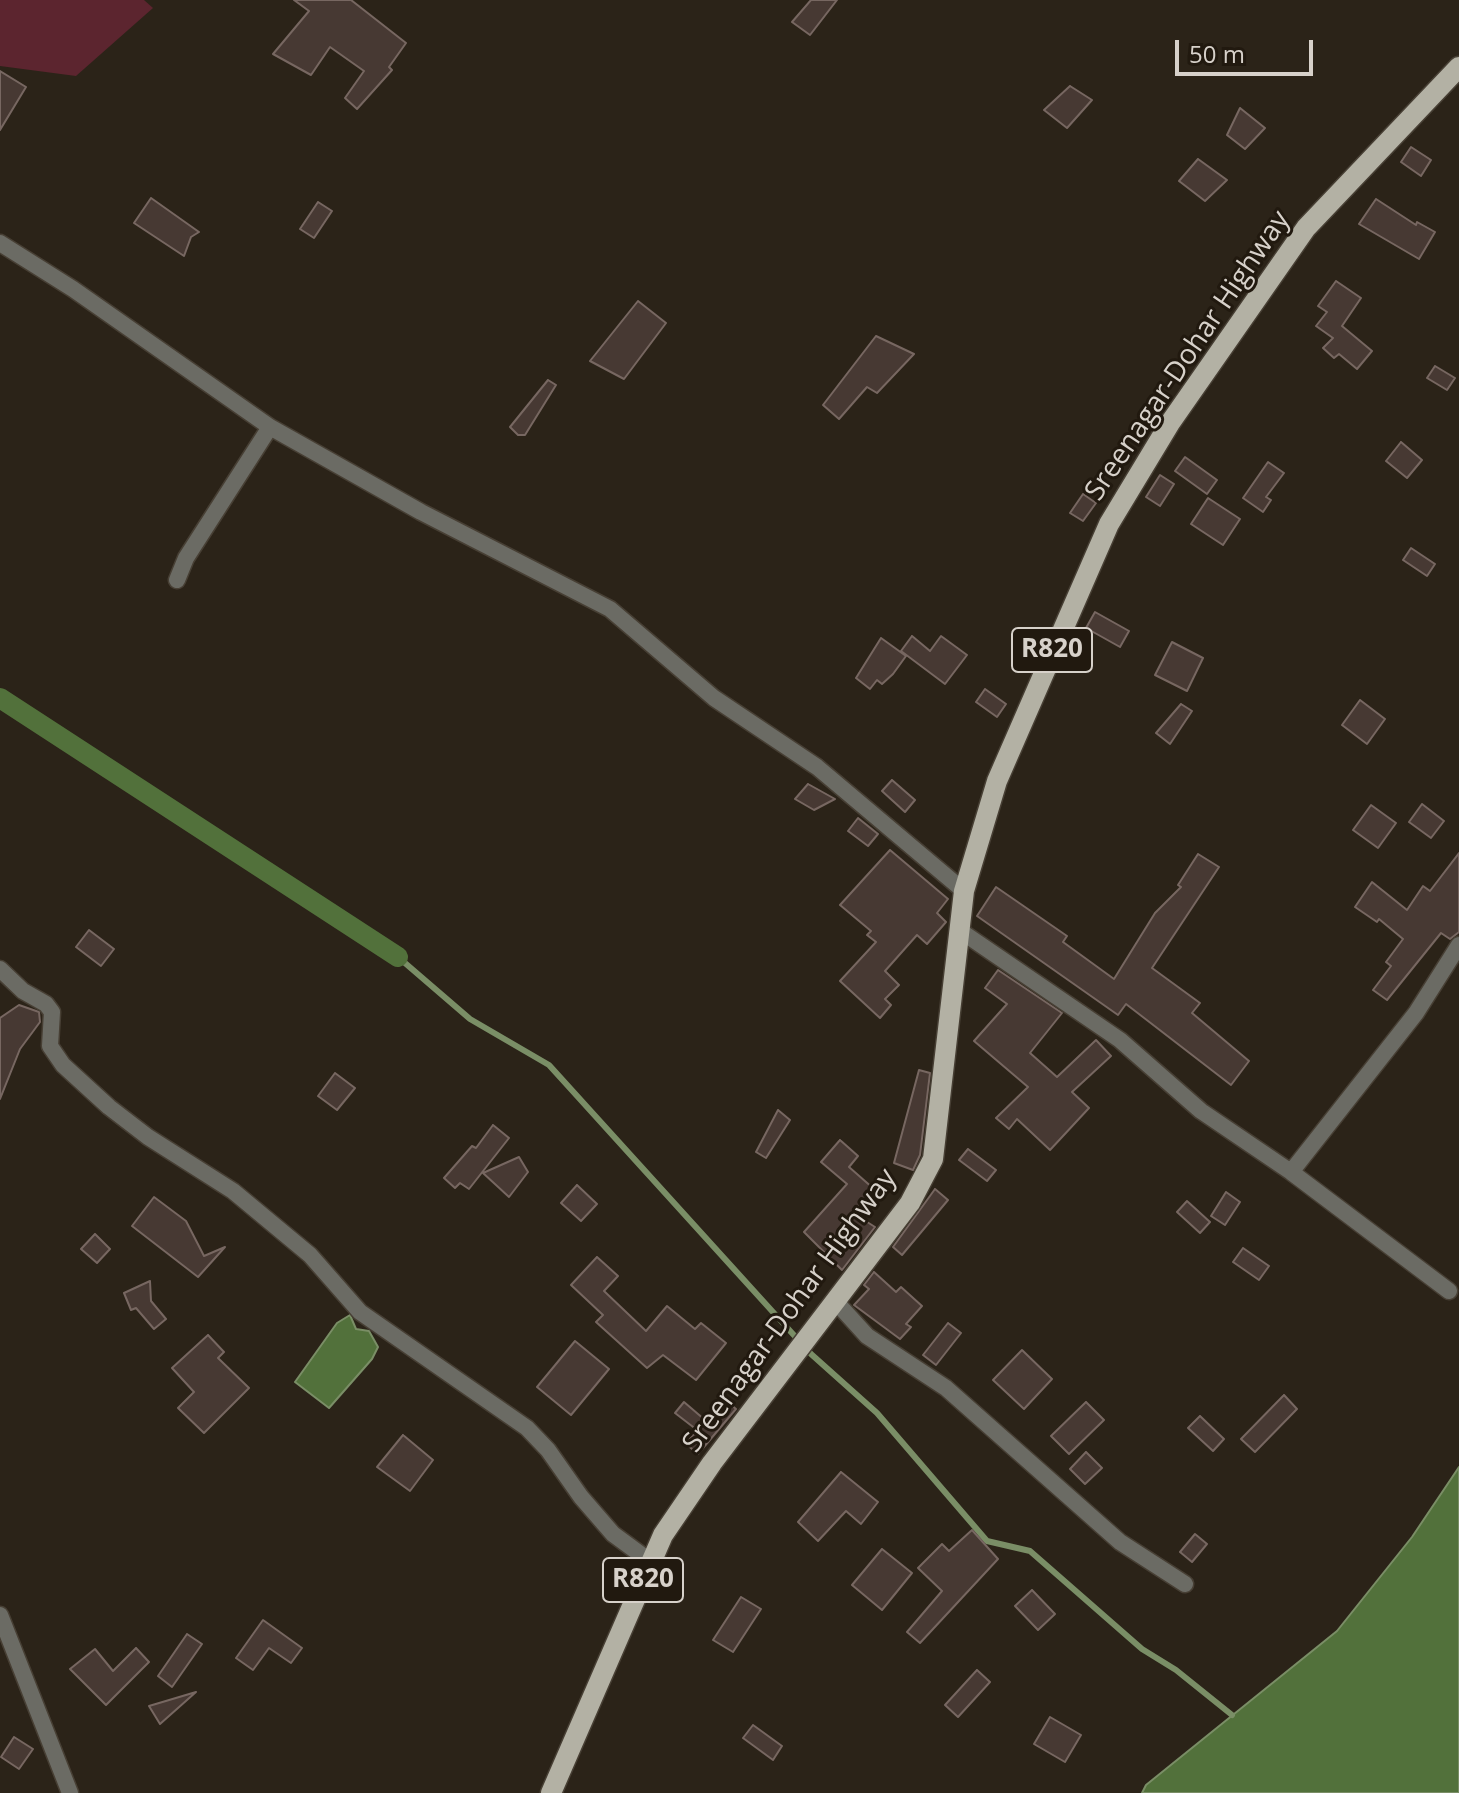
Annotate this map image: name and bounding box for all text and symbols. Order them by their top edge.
scale bar [1179,24,1317,74]
text: 50 m [1189,37,1245,70]
street label: Sreenagar-Dohar Highway [1078,205,1298,507]
road number: R820 [1012,628,1092,672]
street label: Sreenagar-Dohar Highway [676,1163,904,1459]
road number: R820 [603,1558,683,1602]

